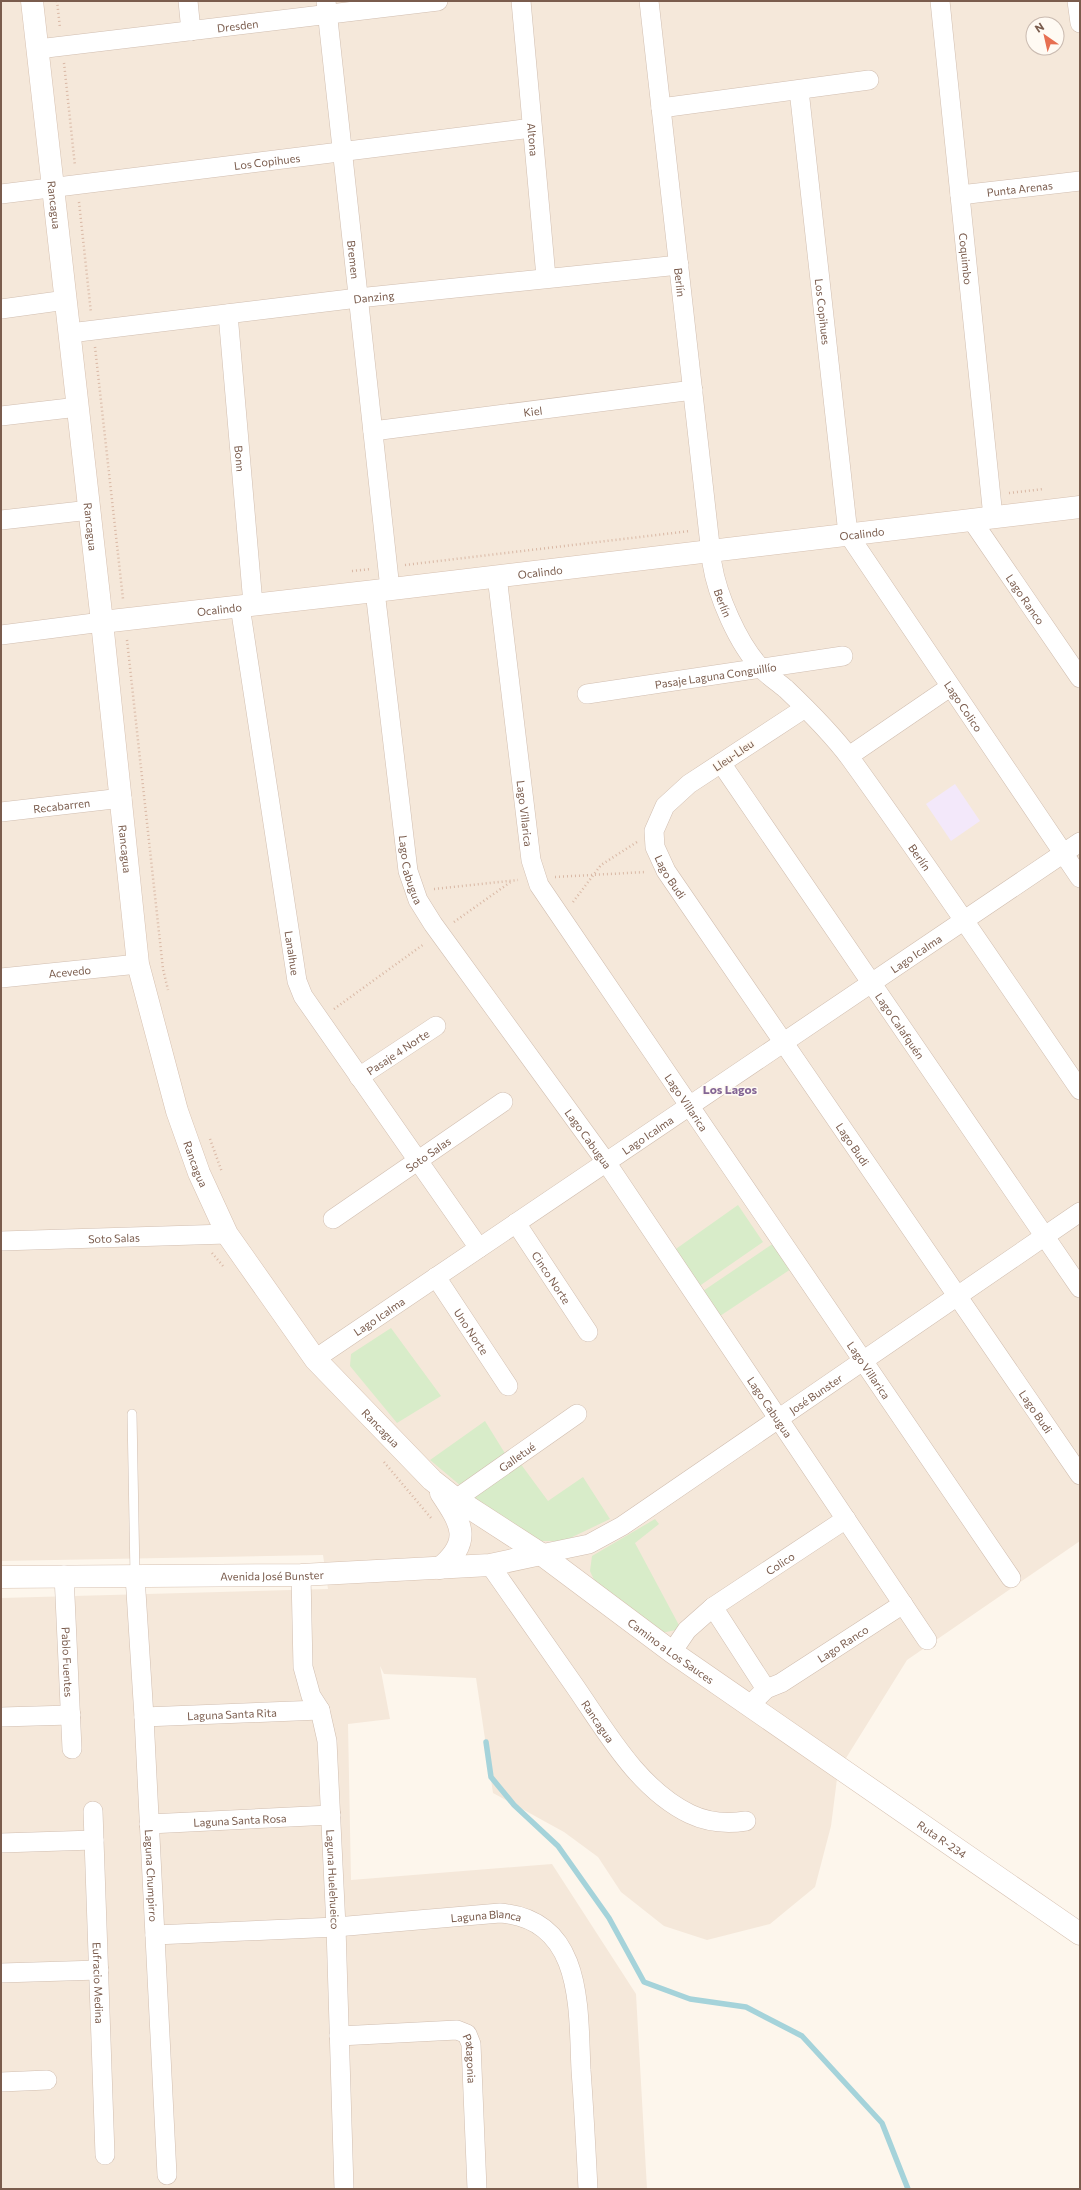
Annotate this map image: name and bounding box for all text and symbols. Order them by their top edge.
street label: Dresden [216,16,259,34]
north arrow [1025,16,1065,56]
text: N [1032,20,1046,35]
street label: Altona [526,122,542,157]
street label: Los Copihues [233,150,301,172]
street label: Punta Arenas [986,178,1053,198]
street label: Rancagua [46,180,64,230]
street label: Coquimbo [957,232,976,286]
street label: Bremen [346,239,363,280]
street label: Berlín [672,267,689,298]
street label: Los Copihues [813,278,834,346]
street label: Danzing [353,288,395,305]
street label: Kiel [523,403,543,418]
street label: Bonn [233,445,248,472]
street label: Rancagua [82,502,100,552]
street label: Ocalindo [839,524,885,542]
street label: Ocalindo [517,562,564,580]
street label: Lago Ranco [1004,571,1048,627]
street label: Berlín [712,587,735,619]
street label: Ocalindo [196,600,243,618]
street label: Pasaje Laguna Conguillío [654,659,778,690]
street label: Lago Colico [942,678,986,734]
street label: Lleu-Lleu [710,737,756,773]
street label: Lago Villarica [515,779,536,847]
street label: Recabarren [32,795,91,815]
street label: Rancagua [117,824,135,874]
street label: Lago Cabugua [397,834,425,907]
street label: Berlín [907,841,934,873]
street label: Lago Budi [653,852,689,901]
street label: Lanalhue [283,930,303,977]
street label: Lago Icalma [888,931,944,975]
street label: Acevedo [48,962,92,980]
street label: Lago Calafquén [873,990,928,1061]
street label: Pasaje 4 Norte [364,1026,431,1077]
street label: Lago Villarica [663,1071,711,1133]
district label: Los Lagos [703,1082,758,1096]
street label: Lago Cabugua [563,1106,615,1171]
street label: Lago Icalma [619,1113,675,1156]
street label: Lago Budi [834,1120,872,1168]
street label: Soto Salas [403,1134,453,1174]
street label: Rancagua [182,1139,211,1189]
street label: Soto Salas [88,1230,140,1245]
street label: Cinco Norte [530,1248,574,1306]
street label: Lago Icalma [351,1294,407,1338]
street label: Uno Norte [452,1306,492,1357]
street label: Lago Villarica [845,1339,893,1401]
street label: José Bunster [786,1370,845,1417]
street label: Lago Cabugua [745,1374,795,1440]
street label: Lago Budi [1017,1387,1056,1435]
street label: Rancagua [360,1406,403,1449]
street label: Galletué [496,1439,537,1474]
street label: Colico [763,1548,797,1577]
street label: Avenida José Bunster [220,1567,325,1583]
street label: Camino a Los Sauces [626,1615,717,1686]
street label: Lago Ranco [815,1622,871,1664]
street label: Pablo Fuentes [60,1626,76,1697]
street label: Rancagua [579,1697,617,1745]
street label: Laguna Santa Rita [187,1705,277,1722]
street label: Laguna Santa Rosa [193,1811,287,1828]
street label: Ruta R-234 [915,1817,970,1861]
street label: Laguna Chumpirro [143,1829,161,1922]
street label: Laguna Huelehueico [325,1829,343,1930]
street label: Laguna Blanca [450,1906,524,1924]
street label: Eufracio Medina [91,1942,107,2024]
street label: Patagonia [461,2032,479,2084]

